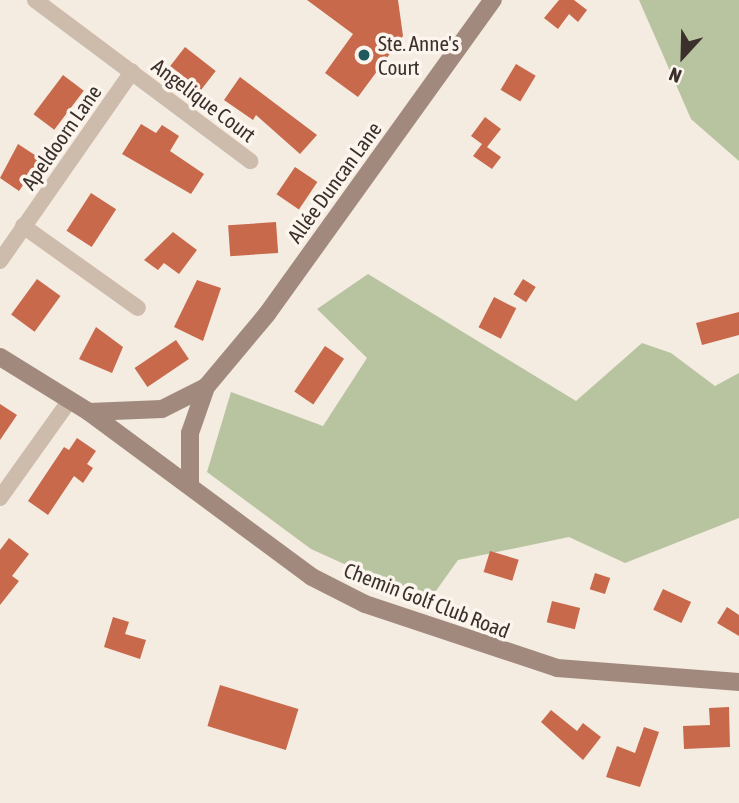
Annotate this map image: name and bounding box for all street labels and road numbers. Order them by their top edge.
street label: Angelique Court [147,53,261,147]
street label: Apeldoorn Lane [16,80,106,194]
street label: Allée Duncan Lane [282,117,386,247]
street label: Chemin Golf Club Road [341,557,513,643]

